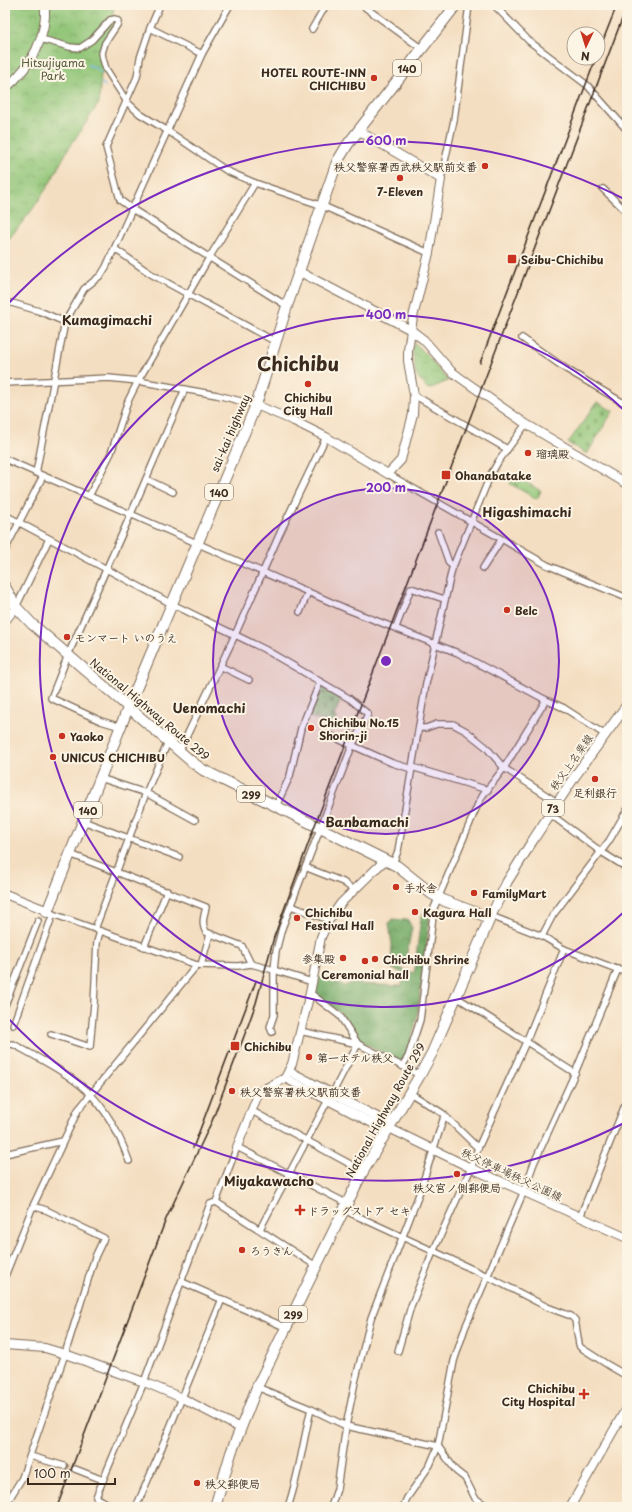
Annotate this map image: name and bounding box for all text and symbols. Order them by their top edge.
north arrow [566,26,606,66]
text: N [580,48,590,65]
park label: Hitsujiyama Park [21,54,85,84]
road number: 140 [393,60,421,76]
place label: HOTEL ROUTE-INN CHICHIBU [261,64,366,94]
marker: HOTEL ROUTE-INN CHICHIBU [369,73,379,83]
text: 600 m [366,131,406,149]
place label: 秩父警察署西武秩父駅前交番 [334,158,477,175]
marker: 秩父警察署西武秩父駅前交番 [480,161,490,171]
marker: 7-Eleven [395,173,405,183]
place label: 7-Eleven [377,183,423,200]
place label: Seibu-Chichibu [521,251,604,268]
marker: Seibu-Chichibu [506,253,518,265]
text: 400 m [366,305,406,323]
district label: Kumagimachi [62,310,152,329]
district label: Chichibu [257,349,339,377]
marker: Chichibu City Hall [303,379,313,389]
place label: Chichibu City Hall [283,389,333,419]
street label: sai-kai highway [206,391,254,475]
place label: 瑠璃殿 [536,445,569,462]
marker: 瑠璃殿 [523,448,533,458]
place label: Ohanabatake [455,467,532,484]
marker: Ohanabatake [440,469,452,481]
text: 200 m [366,478,406,496]
road number: 140 [205,484,233,500]
district label: Higashimachi [483,502,571,521]
place label: Belc [515,602,538,619]
marker: Belc [502,605,512,615]
place label: モンマート いのうえ [75,629,178,646]
marker: モンマート いのうえ [62,632,72,642]
street label: National Highway Route 299 [86,654,214,764]
centre of rings [379,654,393,668]
district label: Uenomachi [173,698,245,717]
place label: Chichibu No.15 Shorin-ji [319,714,399,744]
marker: Chichibu No.15 Shorin-ji [306,723,316,733]
place label: Yaoko [70,728,104,745]
street label: 秩父上名栗線 [545,730,597,794]
marker: Yaoko [57,731,67,741]
place label: UNICUS CHICHIBU [61,749,165,766]
marker: UNICUS CHICHIBU [48,752,58,762]
marker: 足利銀行 [590,774,600,784]
place label: 足利銀行 [573,784,617,801]
road number: 299 [237,786,265,802]
road number: 73 [542,800,564,816]
road number: 140 [74,802,102,818]
district label: Banbamachi [325,812,409,831]
place label: 手水舎 [404,879,437,896]
marker: 手水舎 [391,882,401,892]
place label: FamilyMart [482,885,547,902]
marker: FamilyMart [469,888,479,898]
place label: Chichibu Festival Hall [305,904,374,934]
place label: Kagura Hall [423,904,491,921]
marker: Kagura Hall [410,907,420,917]
marker: Chichibu Festival Hall [292,913,302,923]
place label: 参集殿 [302,950,335,967]
place label: Chichibu Shrine [383,951,470,968]
marker: 参集殿 [338,953,348,963]
marker: Chichibu Shrine [370,954,380,964]
marker: Ceremonial hall [360,956,370,966]
place label: Ceremonial hall [321,966,409,983]
place label: Chichibu [244,1038,292,1055]
street label: National Highway Route 299 [341,1039,429,1181]
marker: Chichibu [229,1040,241,1052]
place label: 第一ホテル秩父 [317,1049,393,1066]
marker: 第一ホテル秩父 [304,1052,314,1062]
place label: 秩父警察署秩父駅前交番 [240,1083,361,1100]
marker: 秩父警察署秩父駅前交番 [227,1086,237,1096]
street label: 秩父停車場秩父公園線 [459,1143,565,1205]
marker: 秩父宮ノ側郵便局 [452,1169,462,1179]
district label: Miyakawacho [224,1171,314,1190]
place label: 秩父宮ノ側郵便局 [413,1179,501,1196]
place label: ドラッグストア セキ [308,1202,411,1219]
marker: ドラッグストア セキ [295,1205,305,1215]
place label: ろうきん [250,1242,294,1259]
marker: ろうきん [237,1245,247,1255]
road number: 299 [279,1306,307,1322]
place label: Chichibu City Hospital [502,1380,575,1410]
marker: Chichibu City Hospital [578,1388,590,1400]
scale bar [28,1460,115,1486]
text: 100 m [34,1464,71,1482]
place label: 秩父郵便局 [205,1475,260,1492]
marker: 秩父郵便局 [192,1478,202,1488]

